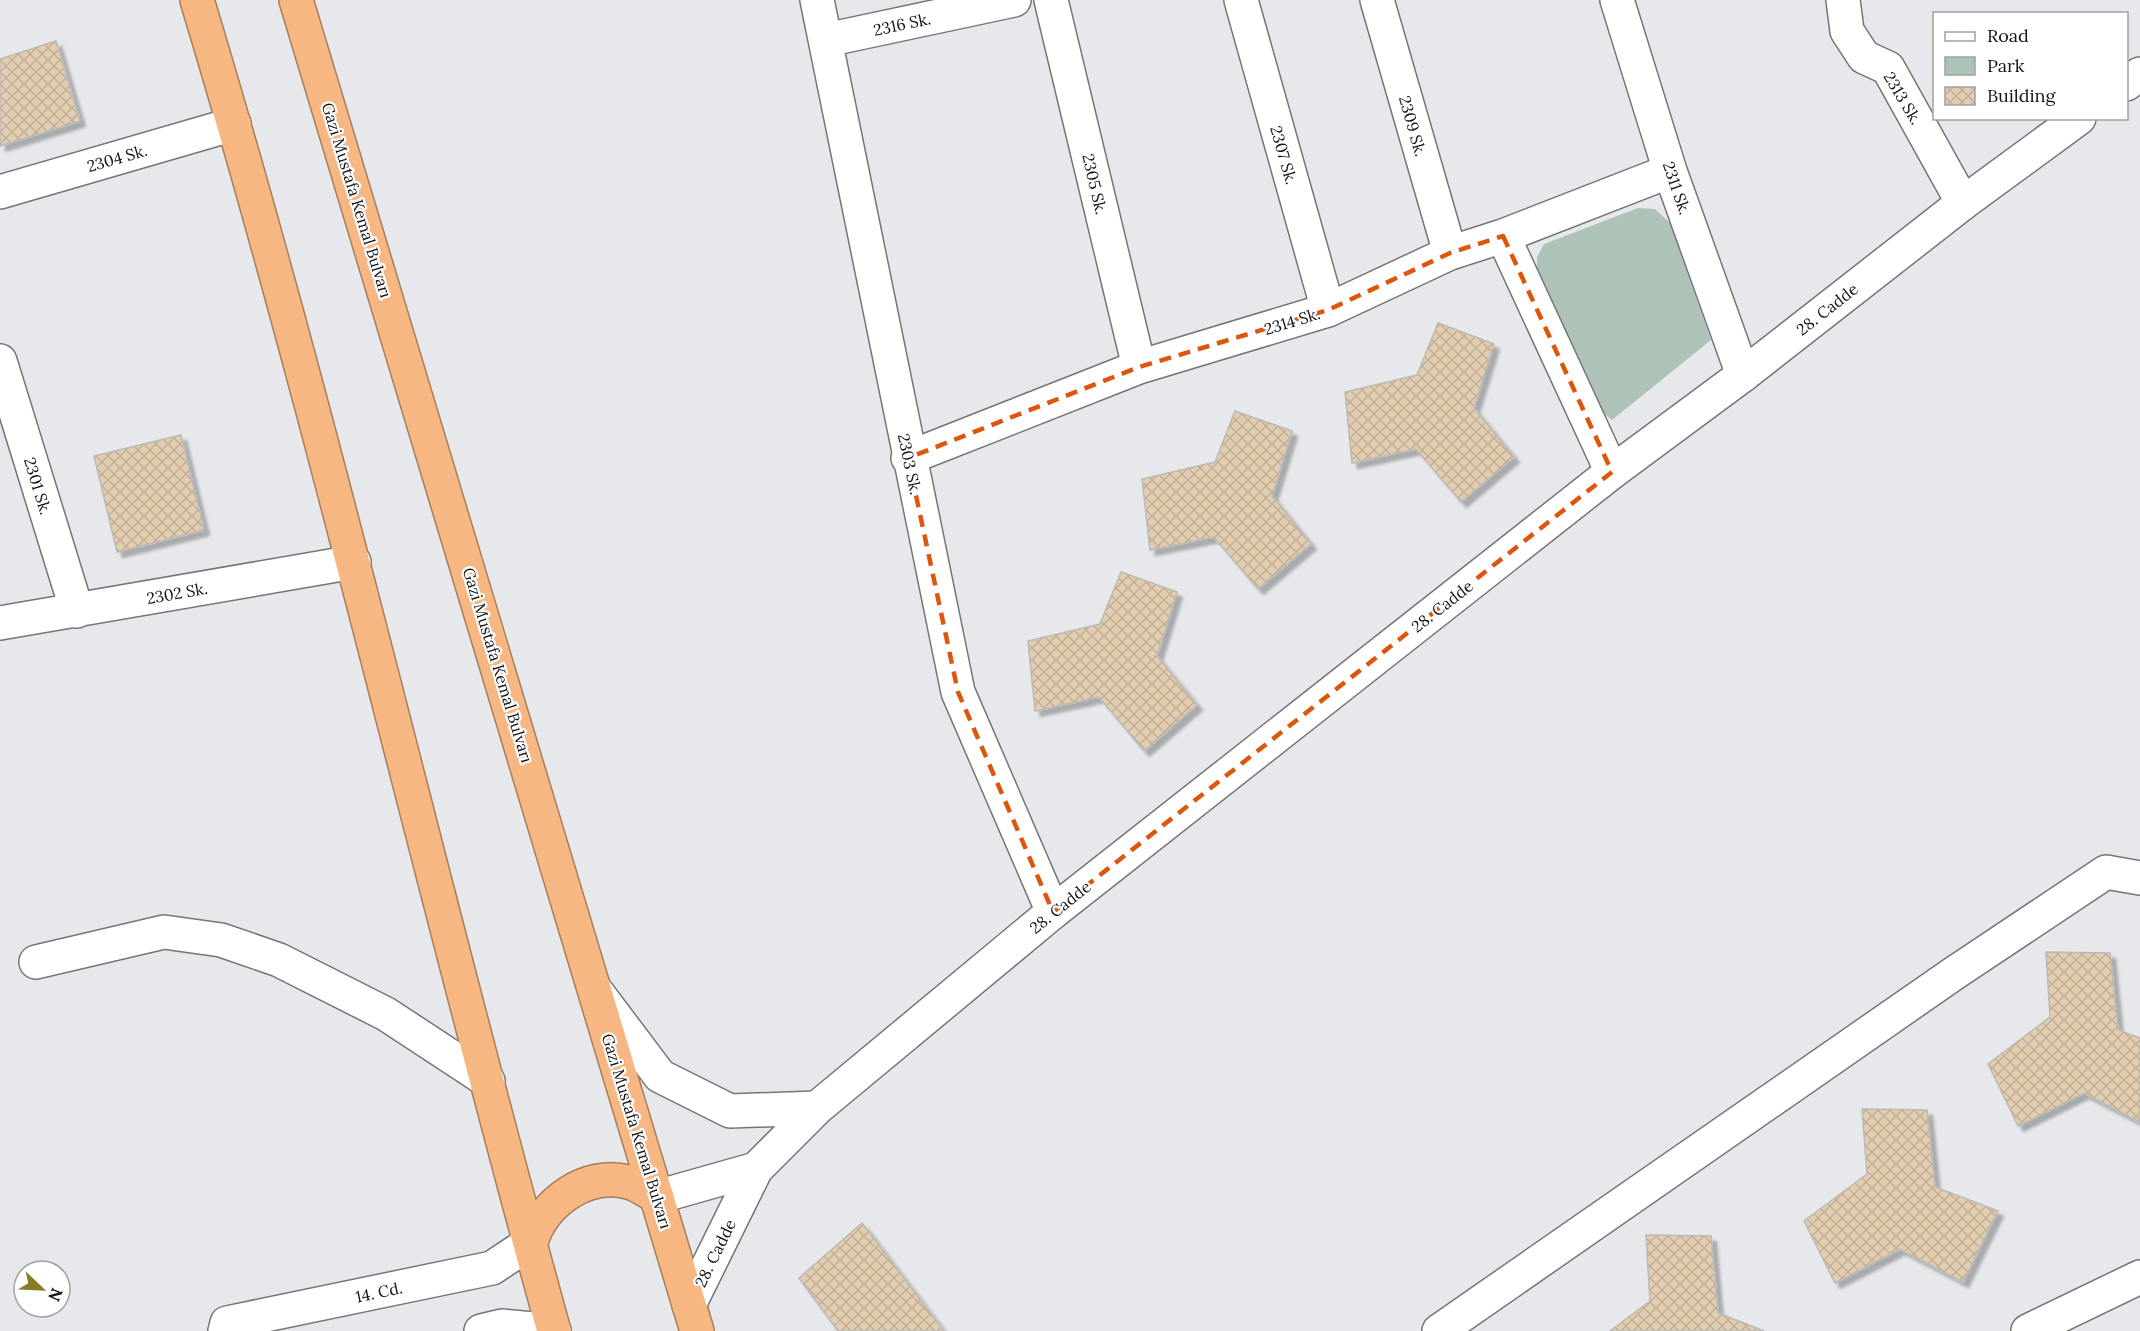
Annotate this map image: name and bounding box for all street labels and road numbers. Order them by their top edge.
street label: 2316 Sk. [871,8,933,40]
street label: 2313 Sk. [1880,68,1926,128]
street label: 2309 Sk. [1395,93,1431,159]
street label: Gazi Mustafa Kemal Bulvarı [318,100,396,300]
street label: 2307 Sk. [1266,123,1302,187]
street label: 2304 Sk. [85,140,149,176]
street label: 2305 Sk. [1078,152,1112,216]
street label: 2311 Sk. [1659,159,1695,217]
street label: 28. Cadde [1792,278,1862,339]
street label: 2314 Sk. [1262,303,1322,339]
street label: 2303 Sk. [894,432,926,496]
street label: 2301 Sk. [20,455,56,517]
street label: Gazi Mustafa Kemal Bulvarı [459,565,537,765]
street label: 28. Cadde [1407,575,1477,636]
street label: 2302 Sk. [145,578,209,608]
street label: 28. Cadde [1025,876,1095,938]
street label: Gazi Mustafa Kemal Bulvarı [598,1031,676,1231]
street label: 28. Cadde [690,1216,740,1290]
street label: 14. Cd. [354,1277,404,1307]

